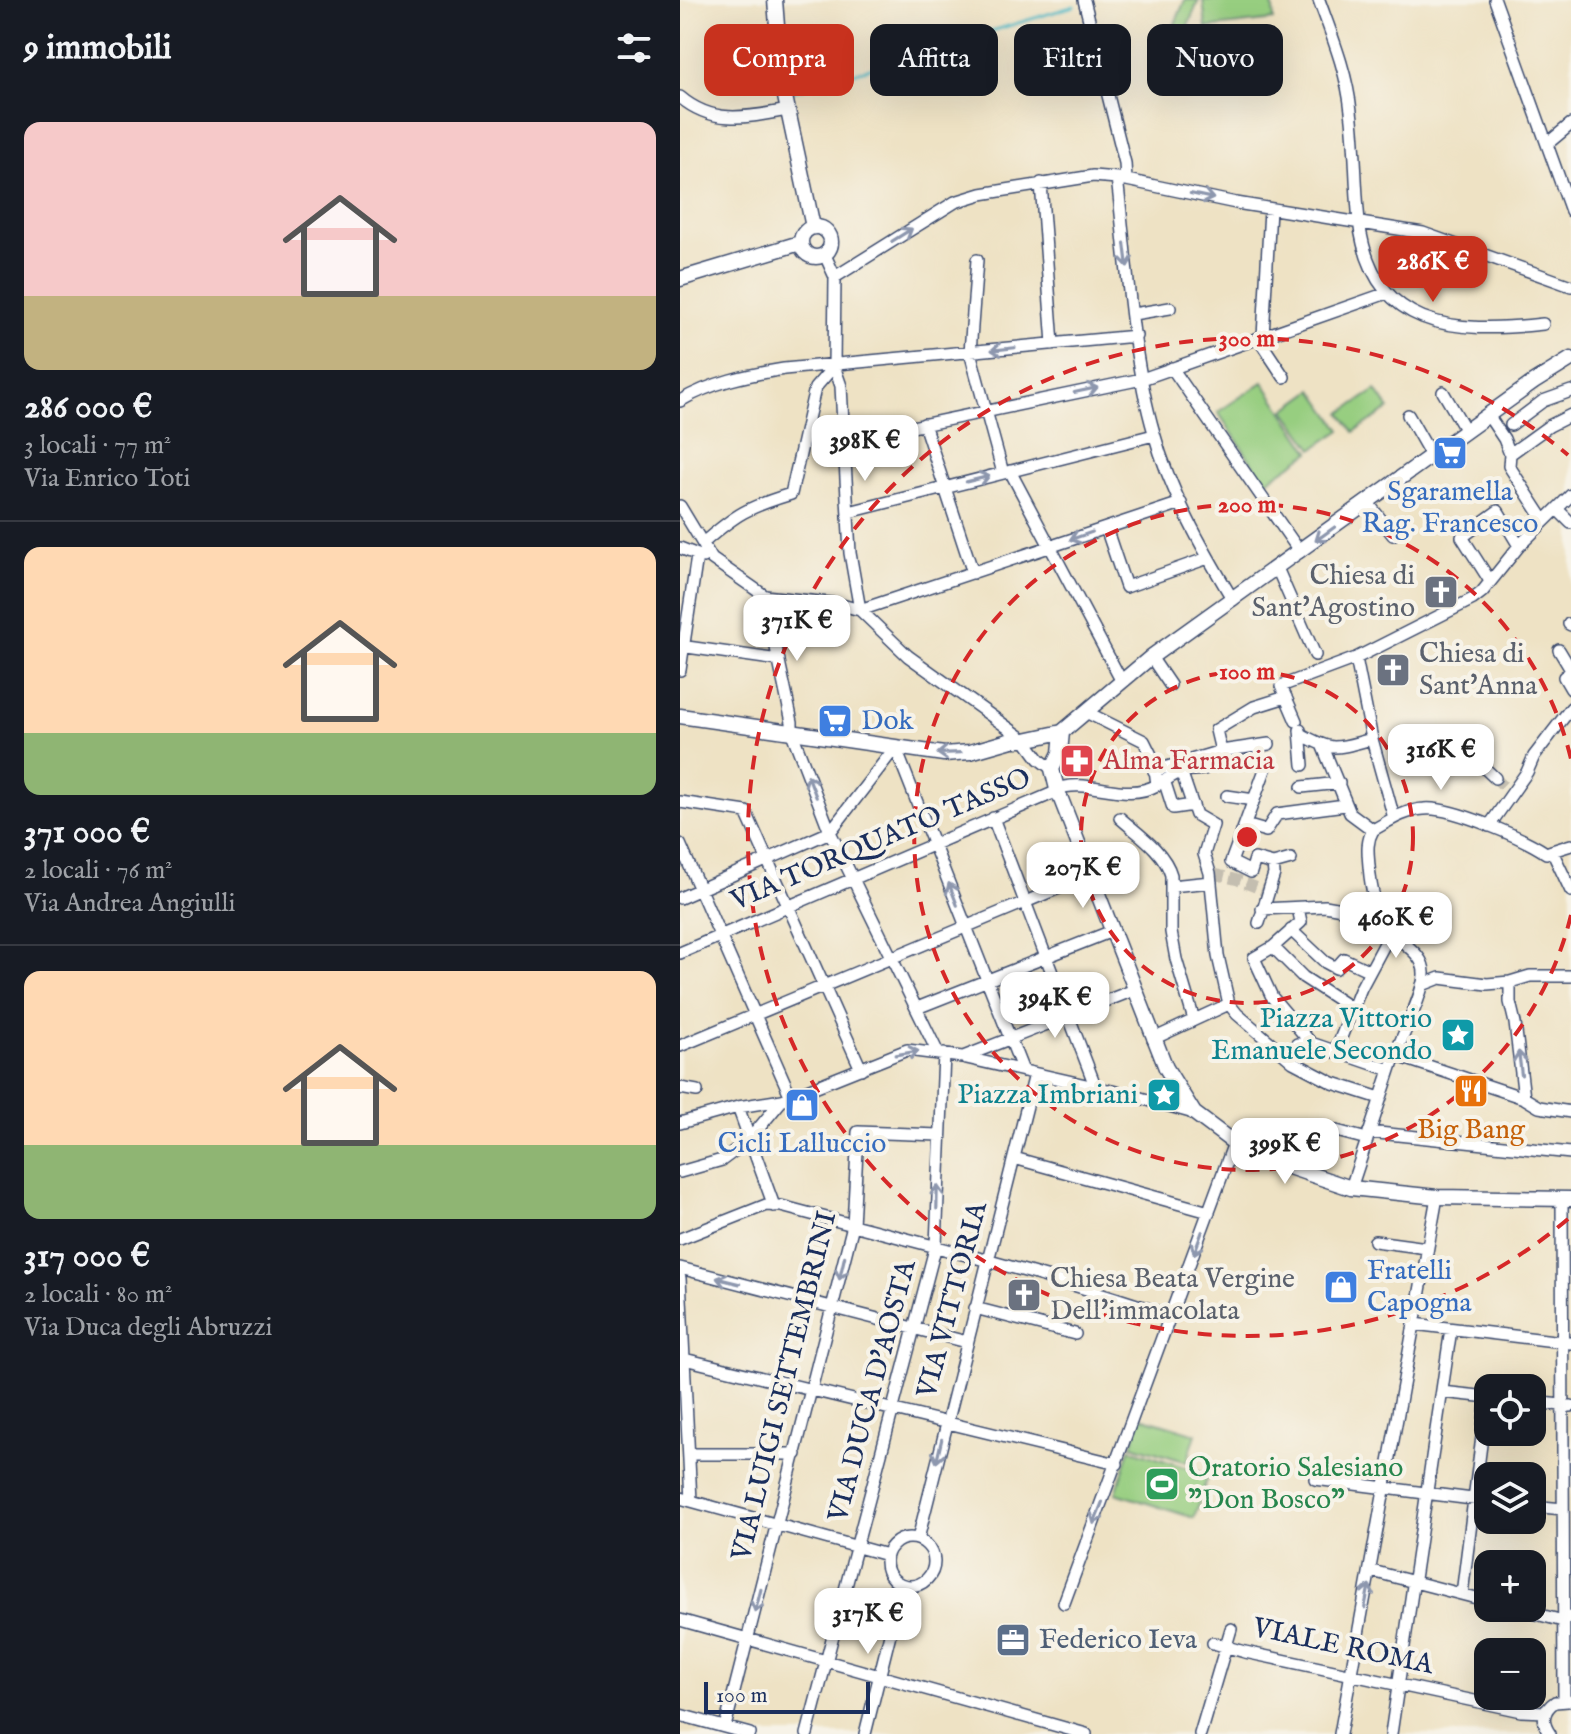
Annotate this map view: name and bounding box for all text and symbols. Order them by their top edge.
chip: Compra [704,24,854,96]
chip: Affitta [870,24,998,96]
chip: Filtri [1014,24,1131,96]
chip: Nuovo [1147,24,1283,96]
icon: filters [612,26,656,70]
text: 9 immobili [24,27,172,70]
icon: home [268,174,412,318]
one-way arrow [1189,189,1214,204]
one-way arrow [890,227,913,243]
pin: 286K € [1368,236,1498,304]
one-way arrow [1119,242,1134,267]
text: 286K € [1396,245,1470,278]
text: 300 m [1219,324,1276,355]
one-way arrow [990,342,1017,357]
one-way arrow [1073,382,1098,397]
text: 286 000 € [24,386,153,429]
pin: 398K € [800,415,930,483]
text: 398K € [830,424,900,457]
text: 3 locali · 77 m² [24,429,171,462]
supermarket icon: Sgaramella Rag. Francesco [1431,434,1469,472]
text: Via Enrico Toti [24,462,191,495]
one-way arrow [965,471,991,486]
place label: Sgaramella Rag. Francesco [1362,475,1538,542]
text: 200 m [1218,490,1277,521]
one-way arrow [1315,525,1336,542]
one-way arrow [1069,530,1094,545]
place label: Chiesa di Sant'Agostino [1251,559,1415,626]
church icon: Chiesa di Sant'Agostino [1422,573,1460,611]
pin: 371K € [732,595,862,663]
icon: home [268,599,412,743]
text: 371K € [761,604,833,637]
place label: Chiesa di Sant'Anna [1419,637,1538,704]
church icon: Chiesa di Sant'Anna [1374,651,1412,689]
text: 100 m [1219,657,1276,688]
supermarket icon: Dok [816,702,854,740]
place label: Dok [861,704,914,739]
pin: 316K € [1376,724,1506,792]
text: 316K € [1406,733,1476,766]
pharmacy icon: Alma Farmacia [1058,742,1096,780]
place label: Alma Farmacia [1102,744,1275,779]
one-way arrow [936,745,963,760]
street label: VIA TORQUATO TASSO [725,761,1036,920]
one-way arrow [804,774,818,799]
text: 371 000 € [24,811,150,854]
centre of rings [1233,823,1261,851]
pin: 207K € [1018,842,1148,910]
text: 207K € [1045,851,1121,884]
text: 2 locali · 76 m² [24,854,173,887]
one-way arrow [945,883,959,907]
text: Via Andrea Angiulli [24,887,236,920]
pin: 460K € [1331,892,1461,960]
text: 460K € [1358,901,1434,934]
pin: 394K € [990,972,1120,1040]
text: 394K € [1018,981,1092,1014]
place label: Piazza Vittorio Emanuele Secondo [1211,1002,1432,1069]
place icon: Piazza Vittorio Emanuele Secondo [1439,1016,1477,1054]
icon: home [268,1023,412,1167]
one-way arrow [893,1045,919,1060]
one-way arrow [1512,1050,1527,1077]
restaurant icon: Big Bang [1452,1072,1490,1110]
place icon: Piazza Imbriani [1145,1076,1183,1114]
place label: Piazza Imbriani [957,1078,1138,1113]
shop icon: Cicli Lalluccio [783,1086,821,1124]
place label: Big Bang [1417,1113,1526,1148]
pin: 399K € [1220,1118,1350,1186]
place label: Cicli Lalluccio [718,1127,886,1162]
text: 399K € [1249,1127,1321,1160]
one-way arrow [930,1184,945,1211]
street label: VIA VITTORIA [910,1197,996,1403]
street label: VIA LUIGI SETTEMBRINI [724,1208,845,1565]
one-way arrow [1190,1230,1204,1255]
text: 317 000 € [24,1235,150,1278]
one-way arrow [834,1254,849,1280]
place label: Fratelli Capogna [1367,1254,1472,1321]
street label: VIA DUCA D'AOSTA [821,1255,925,1527]
place label: Chiesa Beata Vergine Dell'immacolata [1050,1262,1295,1329]
shop icon: Fratelli Capogna [1322,1268,1360,1306]
one-way arrow [716,1272,742,1287]
church icon: Chiesa Beata Vergine Dell'immacolata [1005,1276,1043,1314]
text: 2 locali · 80 m² [24,1278,172,1311]
text: Via Duca degli Abruzzi [24,1311,272,1344]
map controls [1474,1374,1546,1710]
button: locate [1474,1374,1546,1446]
one-way arrow [931,1437,946,1463]
place label: Oratorio Salesiano "Don Bosco" [1188,1451,1403,1518]
button: layers [1474,1462,1546,1534]
sports icon: Oratorio Salesiano "Don Bosco" [1143,1465,1181,1503]
one-way arrow [1090,1500,1104,1525]
button: + [1474,1550,1546,1622]
one-way arrow [1360,1584,1375,1609]
one-way arrow [750,1588,765,1613]
pin: 317K € [803,1588,933,1656]
text: 317K € [832,1597,904,1630]
street label: VIALE ROMA [1249,1611,1438,1683]
office icon: Federico Ieva [994,1621,1032,1659]
place label: Federico Ieva [1039,1623,1198,1658]
button: − [1474,1638,1546,1710]
scale bar [704,1678,870,1714]
text: 100 m [716,1682,768,1710]

